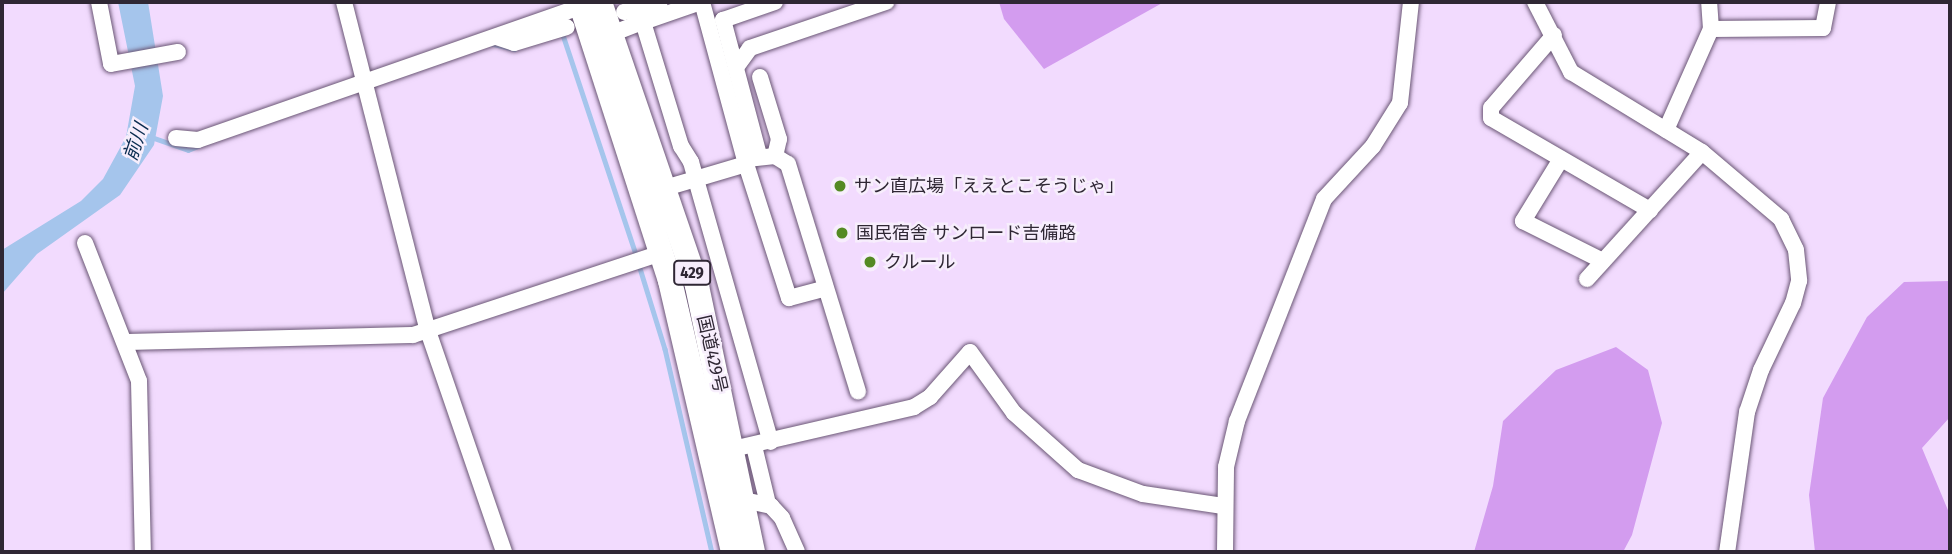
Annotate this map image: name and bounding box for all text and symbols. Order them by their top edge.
water label: 前川 [119,120,153,164]
place label: サン直広場「ええとこそうじゃ」 [854,175,1124,197]
marker: サン直広場「ええとこそうじゃ」 [832,178,848,194]
place label: 国民宿舎 サンロード吉備路 [856,222,1076,244]
marker: 国民宿舎 サンロード吉備路 [834,225,850,241]
place label: クルール [884,251,956,273]
marker: クルール [862,254,878,270]
road number: 429 [673,260,711,286]
street label: 国道429号 [693,313,731,395]

